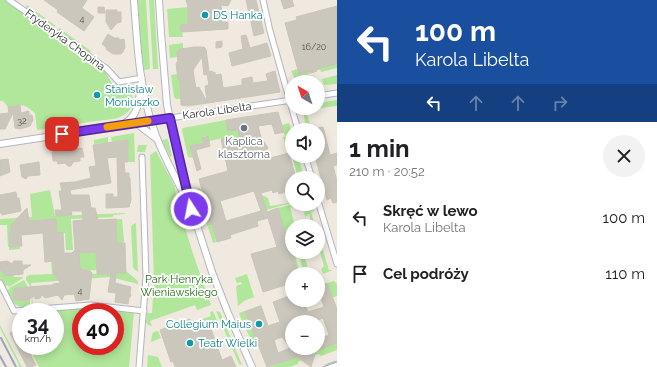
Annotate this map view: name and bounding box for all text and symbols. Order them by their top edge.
street label: Fryderyka Chopina [23,7,107,73]
place label: DS Hanka [213,9,263,22]
marker: DS Hanka [200,10,210,20]
house number: 4 [80,14,85,24]
text: 100 m [415,15,496,48]
icon: left [349,16,401,68]
house number: 16/20 [302,42,327,52]
text: Karola Libelta [415,49,529,70]
north arrow [285,75,325,115]
map controls [285,75,325,355]
place label: Stanisław Moniuszko [105,83,160,109]
marker: Stanisław Moniuszko [92,90,102,100]
icon: left [423,92,445,114]
icon: ahead [465,92,487,114]
icon: ahead [507,92,529,114]
icon: right [549,92,571,114]
street label: Karola Libelta [182,100,252,122]
house number: 32 [17,116,27,126]
pin [45,117,79,151]
icon: arrive [51,123,73,145]
marker: Kaplica klasztorna [239,123,249,133]
button: sound [285,123,325,163]
text: 1 min [349,134,410,163]
place label: Kaplica klasztorna [218,135,270,161]
button: close [603,135,645,177]
text: 210 m · 20:52 [349,164,425,179]
button: search [285,171,325,211]
position arrow [170,188,212,230]
text: Skręć w lewo [383,202,478,220]
icon: left [349,207,371,229]
text: 100 m [603,209,645,227]
button: layers [285,219,325,259]
text: Karola Libelta [383,220,466,235]
icon: arrive [349,263,371,285]
text: Cel podróży [383,265,469,283]
text: 110 m [605,265,645,283]
button: + [285,267,325,307]
park label: Park Henryka Wieniawskiego [140,273,218,299]
house number: 4 [78,286,83,296]
speed limit sign: 40 [72,303,124,355]
text: 34 [27,312,49,336]
button: − [285,315,325,355]
place label: Collegium Maius [166,318,251,331]
marker: Collegium Maius [254,319,264,329]
text: km/h [25,333,51,344]
place label: Teatr Wielki [198,337,257,350]
marker: Teatr Wielki [185,338,195,348]

